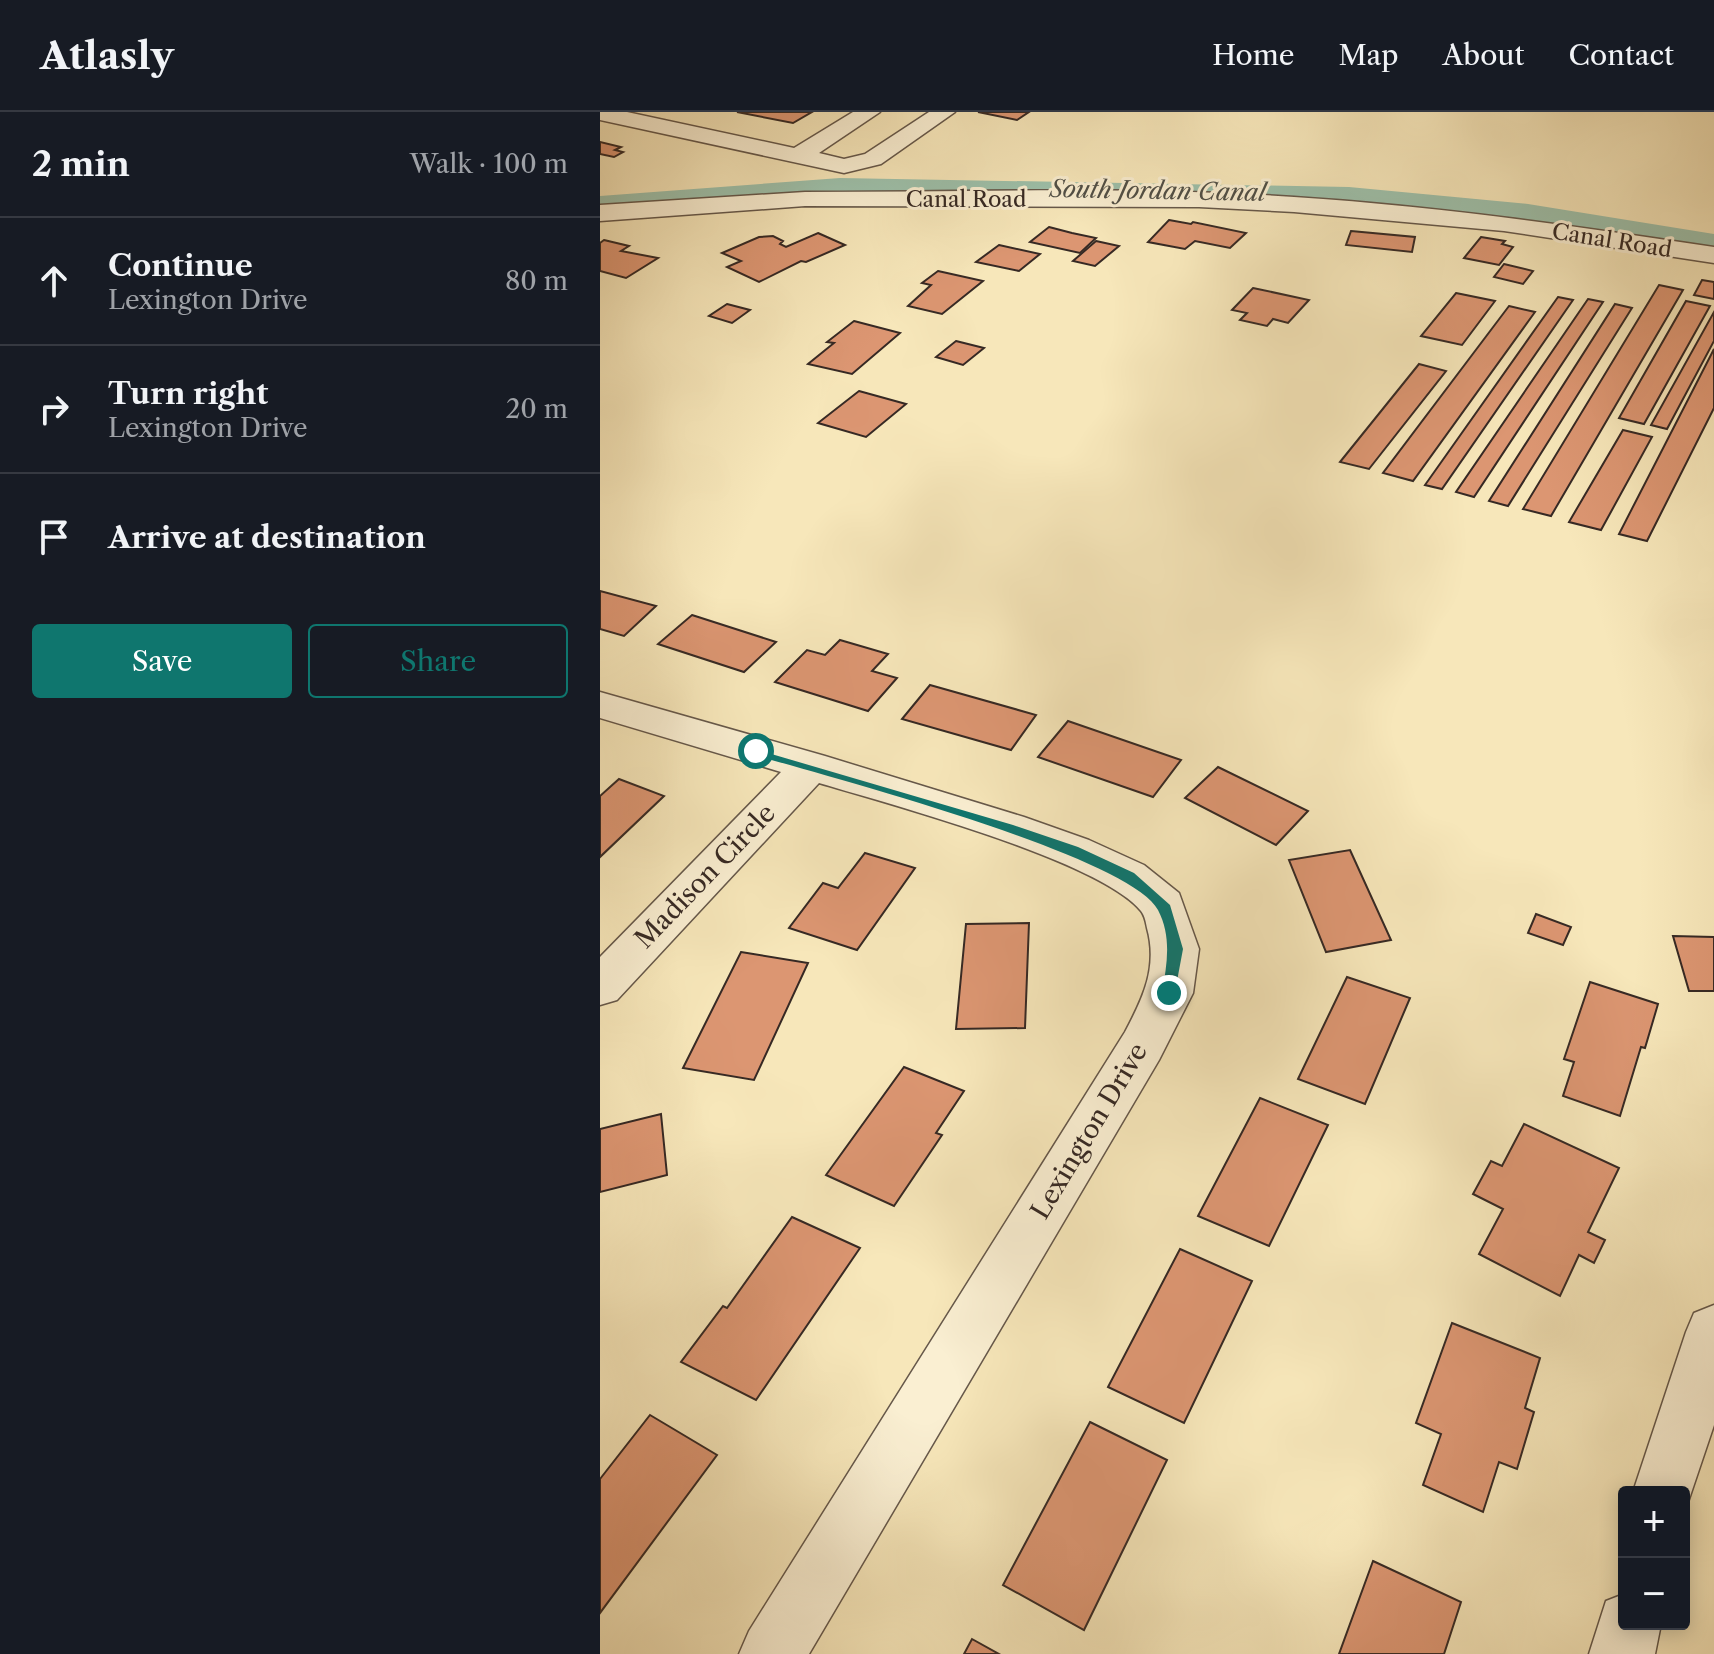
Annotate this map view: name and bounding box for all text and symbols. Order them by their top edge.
text: Atlasly [40,32,174,79]
text: Home [1212,38,1294,72]
text: Map [1338,38,1398,72]
text: About [1442,38,1524,72]
text: Contact [1568,38,1674,72]
text: 2 min [32,143,130,185]
text: Walk · 100 m [410,148,568,180]
water label: South Jordan Canal [1048,174,1269,207]
street label: Canal Road [906,186,1026,213]
street label: Canal Road [1550,218,1674,263]
text: Continue [108,247,253,284]
icon: ahead [32,259,76,303]
text: 80 m [505,265,568,297]
text: Lexington Drive [108,284,308,316]
text: Turn right [108,375,268,412]
icon: right [32,387,76,431]
text: 20 m [505,393,568,425]
text: Lexington Drive [108,412,308,444]
icon: arrive [32,515,76,559]
text: Arrive at destination [108,519,426,556]
button: Save [32,624,292,698]
button: Share [308,624,568,698]
route start [738,733,774,769]
street label: Madison Circle [628,797,782,955]
route end [1151,975,1187,1011]
street label: Lexington Drive [1024,1037,1154,1225]
map controls [1618,1486,1690,1630]
button: + [1618,1486,1690,1558]
button: − [1618,1558,1690,1630]

